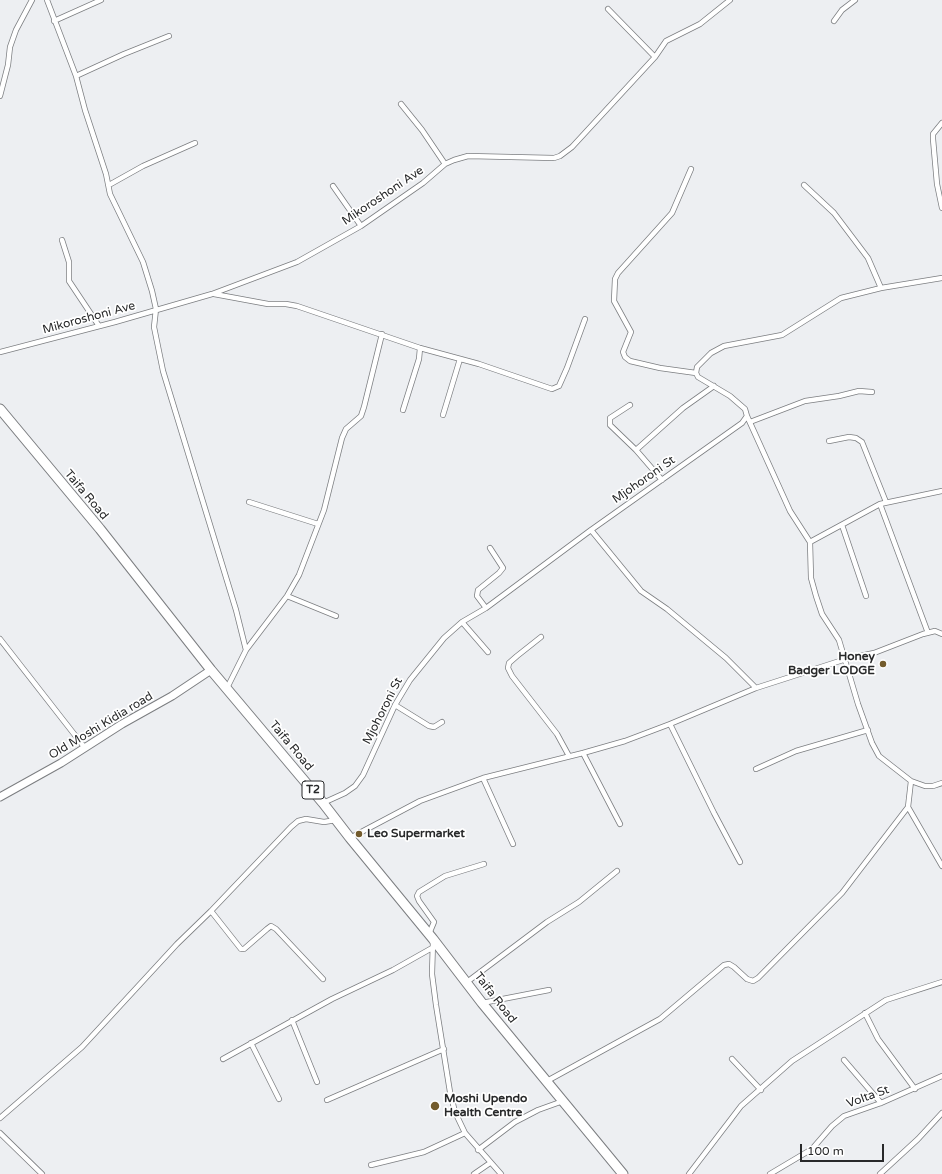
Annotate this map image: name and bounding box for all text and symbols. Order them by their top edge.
street label: Mikoroshoni Ave [339,163,427,229]
street label: Mikoroshoni Ave [41,299,137,337]
street label: Mjohoroni St [610,453,678,507]
street label: Taifa Road [61,467,111,523]
place label: Honey Badger LODGE [788,650,875,678]
marker: Honey Badger LODGE [878,659,888,669]
street label: Mjohoroni St [360,675,406,747]
street label: Old Moshi Kidia road [46,689,156,763]
street label: Taifa Road [266,718,316,774]
road number: T2 [302,781,324,799]
place label: Leo Supermarket [367,827,465,841]
marker: Leo Supermarket [354,829,364,839]
street label: Taifa Road [471,970,519,1026]
street label: Volta St [845,1083,891,1111]
place label: Moshi Upendo Health Centre [444,1092,527,1120]
marker: Moshi Upendo Health Centre [429,1100,441,1112]
scale bar [802,1136,886,1162]
text: 100 m [807,1144,844,1158]

